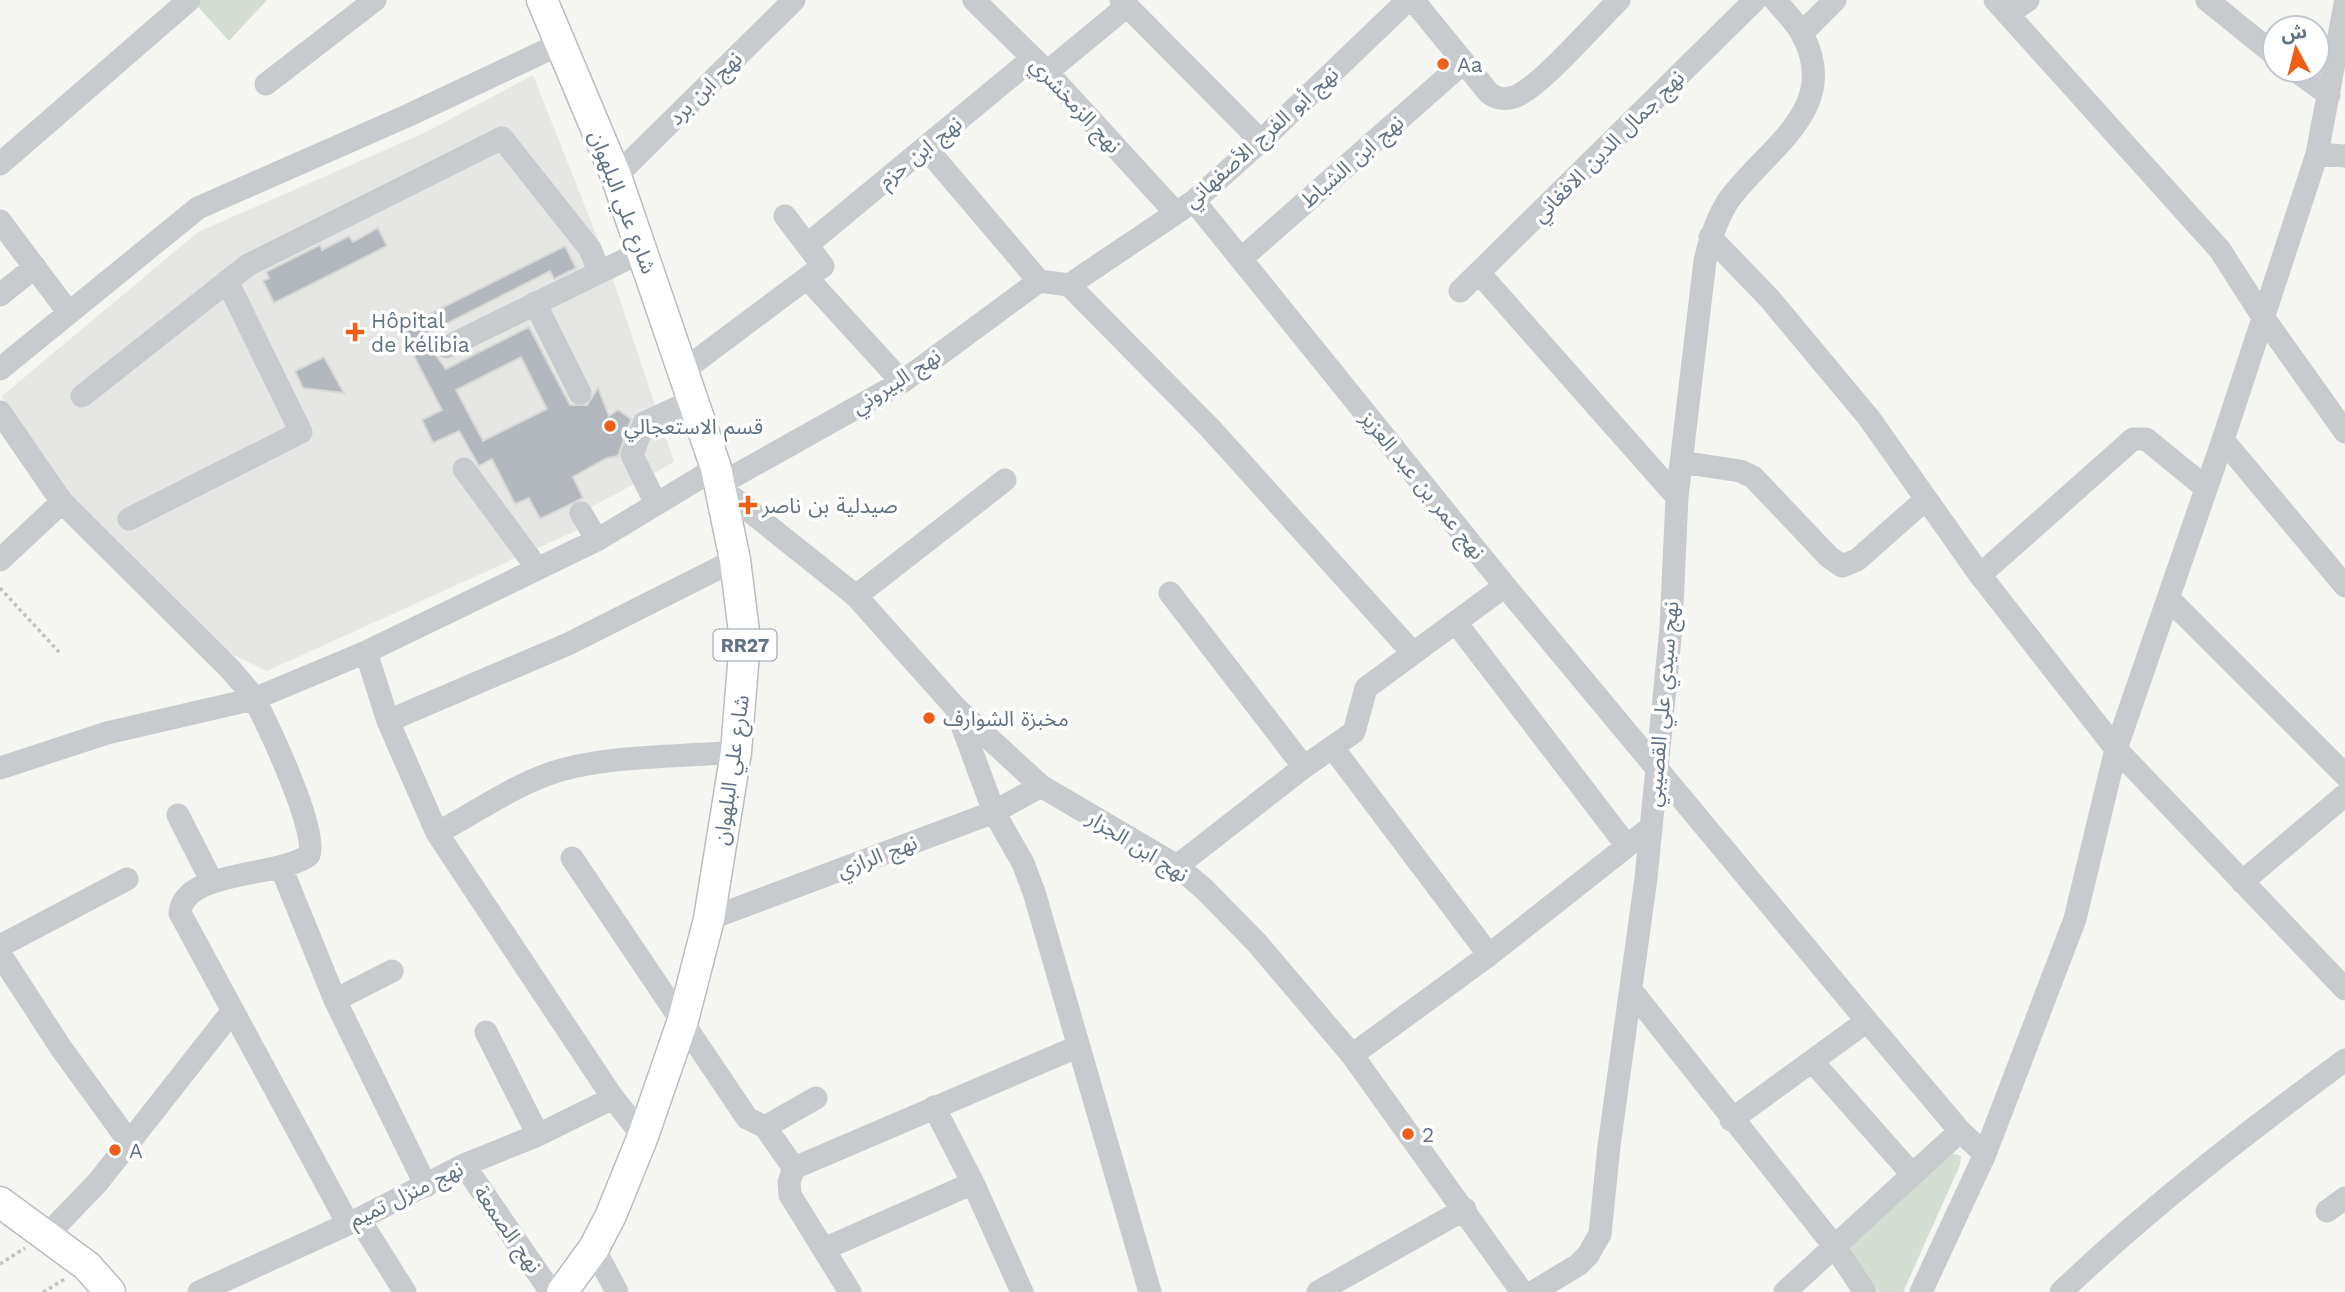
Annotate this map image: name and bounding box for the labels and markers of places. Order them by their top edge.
place label: Aa [1457,52,1483,77]
marker: Aa [1435,56,1451,72]
place label: Hôpital de kélibia [371,308,470,357]
marker: Hôpital de kélibia [345,322,365,342]
place label: قسم الاستعجالي [624,414,763,442]
marker: قسم الاستعجالي [602,418,618,434]
place label: صيدلية بن ناصر [761,493,898,518]
marker: صيدلية بن ناصر [740,497,756,513]
place label: مخبزة الشوارف [943,706,1069,731]
marker: مخبزة الشوارف [921,710,937,726]
place label: 2 [1422,1122,1434,1147]
marker: 2 [1400,1126,1416,1142]
place label: A [129,1138,143,1163]
marker: A [107,1142,123,1158]

